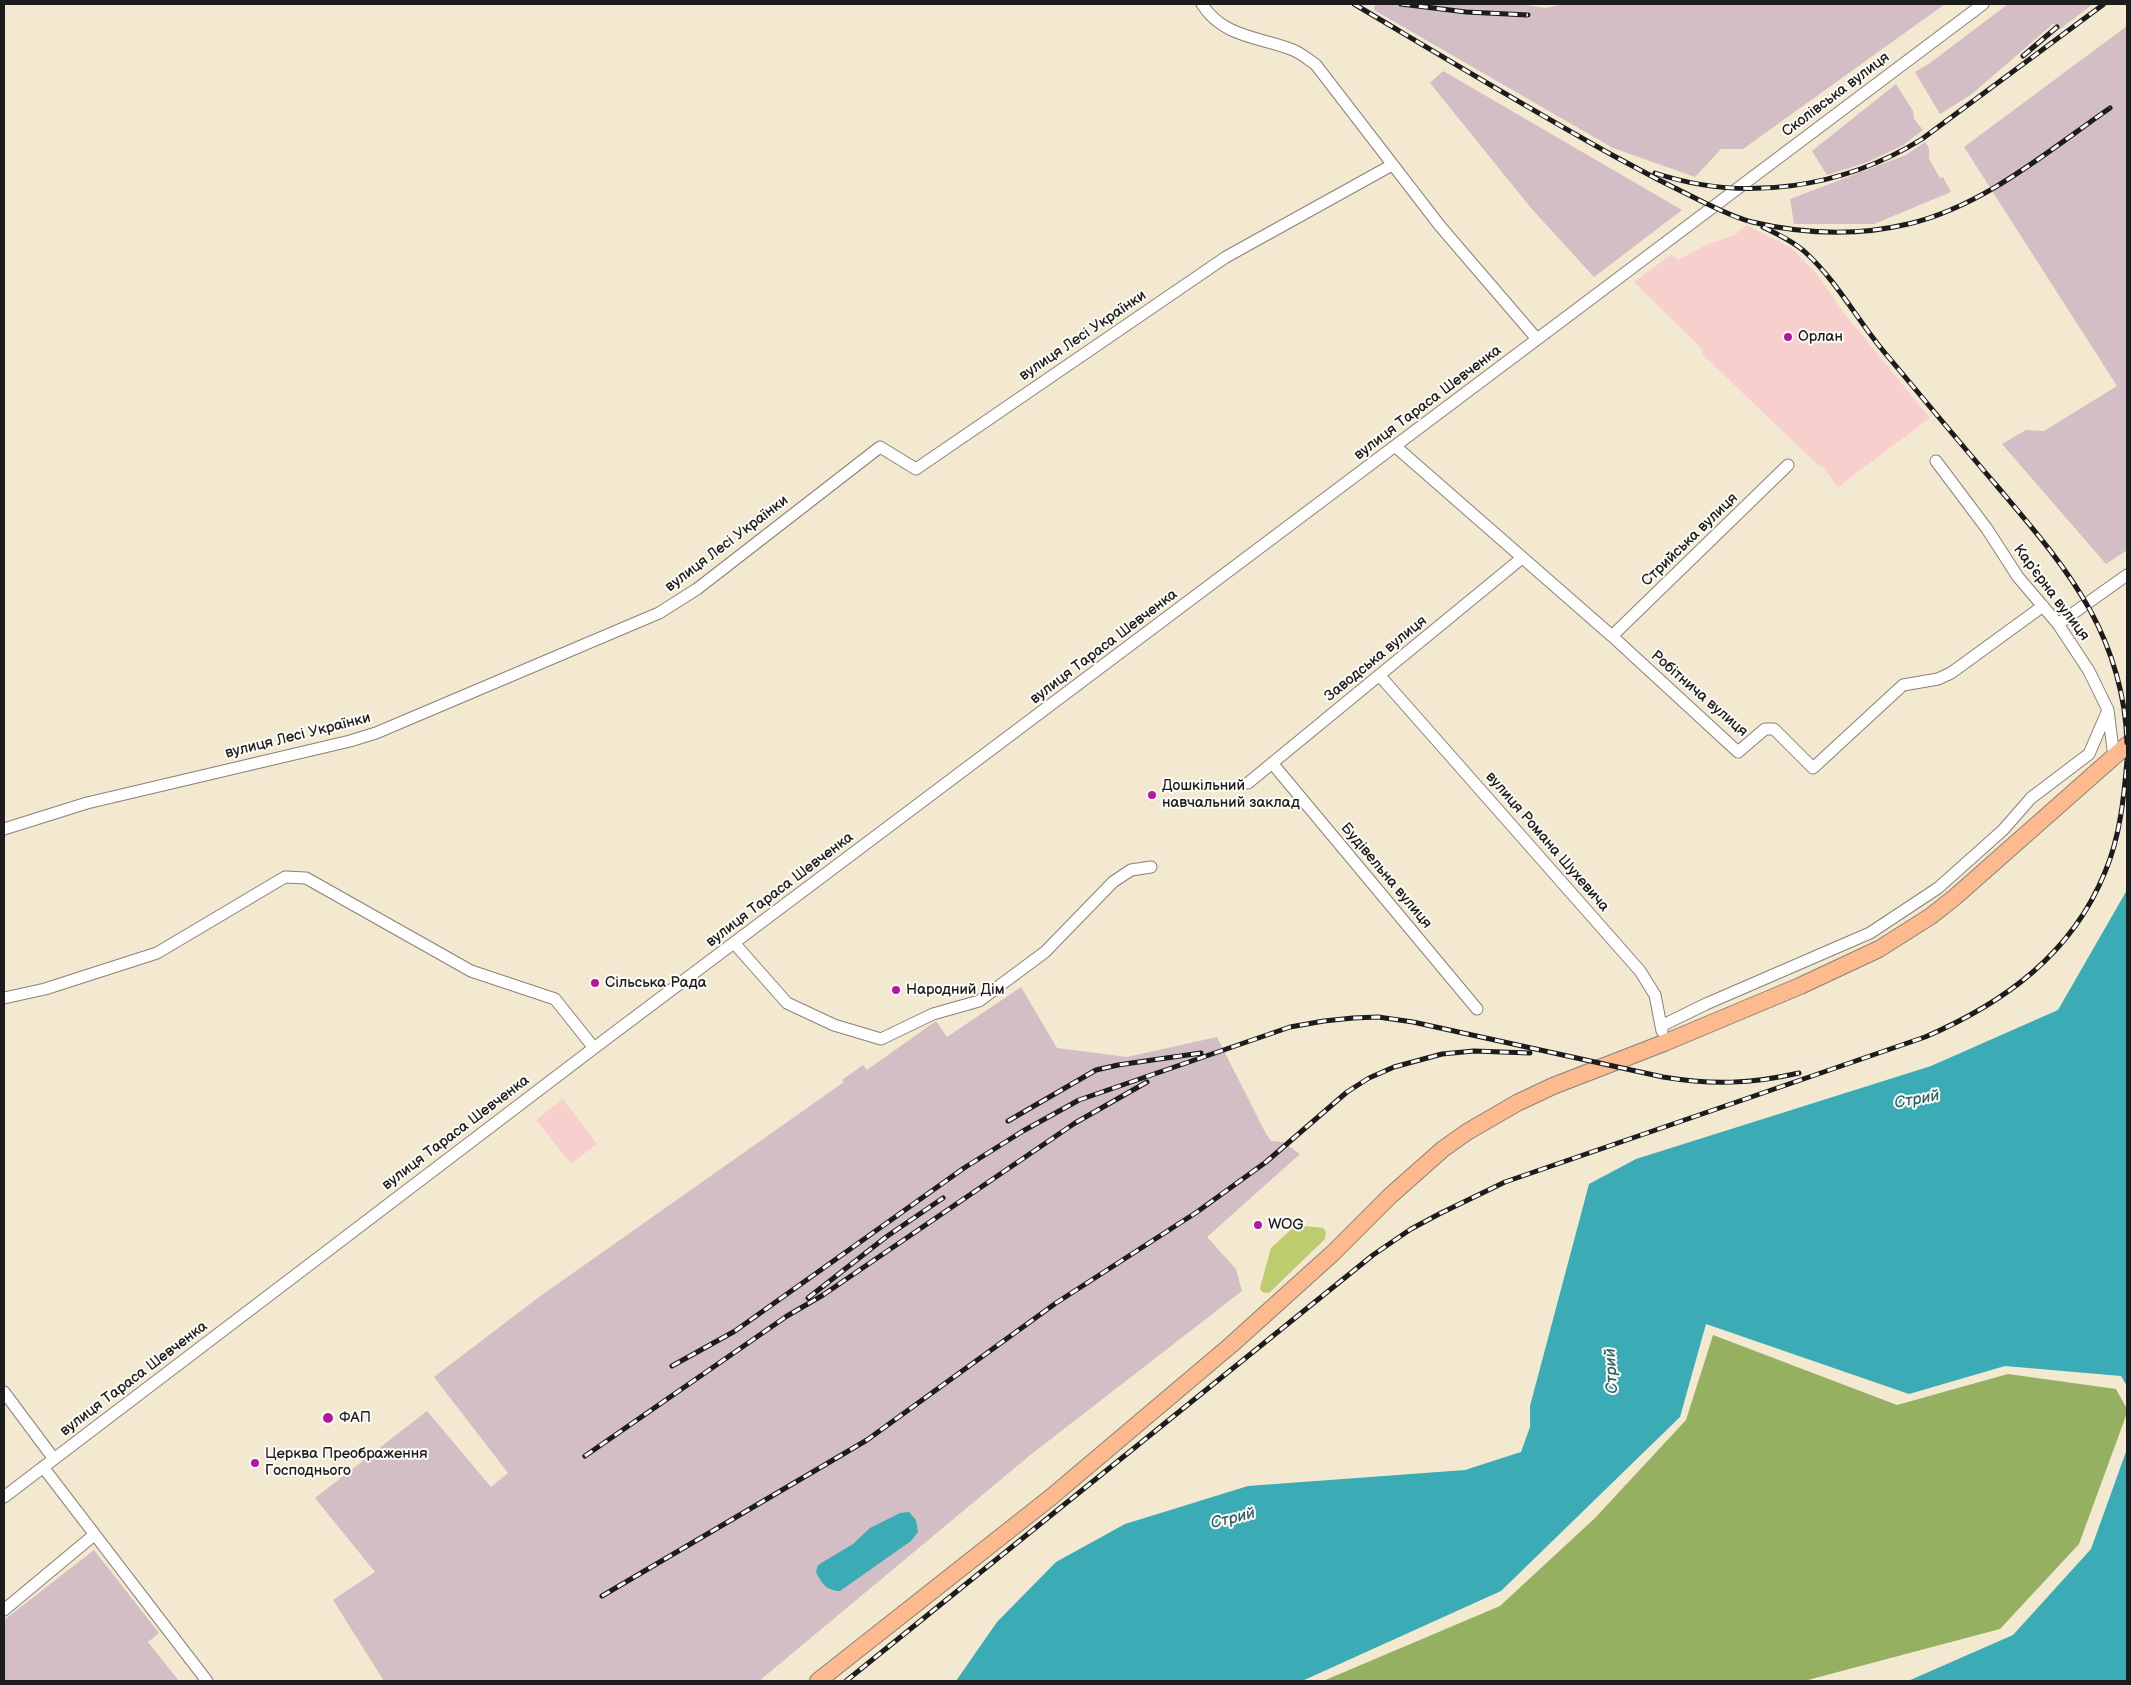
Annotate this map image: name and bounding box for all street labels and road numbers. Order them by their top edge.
street label: Сколівська вулиця [1779,49,1893,141]
street label: вулиця Лесі Українки [1016,287,1150,385]
street label: вулиця Тараса Шевченка [1351,342,1505,464]
street label: Стрийська вулиця [1638,489,1742,591]
street label: вулиця Лесі Українки [662,492,792,596]
street label: Карʼєрна вулиця [2009,541,2093,645]
street label: вулиця Тараса Шевченка [1027,586,1181,708]
street label: Заводська вулиця [1321,612,1431,706]
street label: Робітнича вулиця [1647,647,1751,741]
street label: вулиця Лесі Українки [223,709,373,763]
street label: вулиця Романа Шухевича [1481,768,1613,916]
street label: Будівельна вулиця [1337,819,1435,933]
street label: вулиця Тараса Шевченка [703,829,857,951]
street label: вулиця Тараса Шевченка [379,1072,533,1194]
street label: вулиця Тараса Шевченка [57,1318,211,1440]

